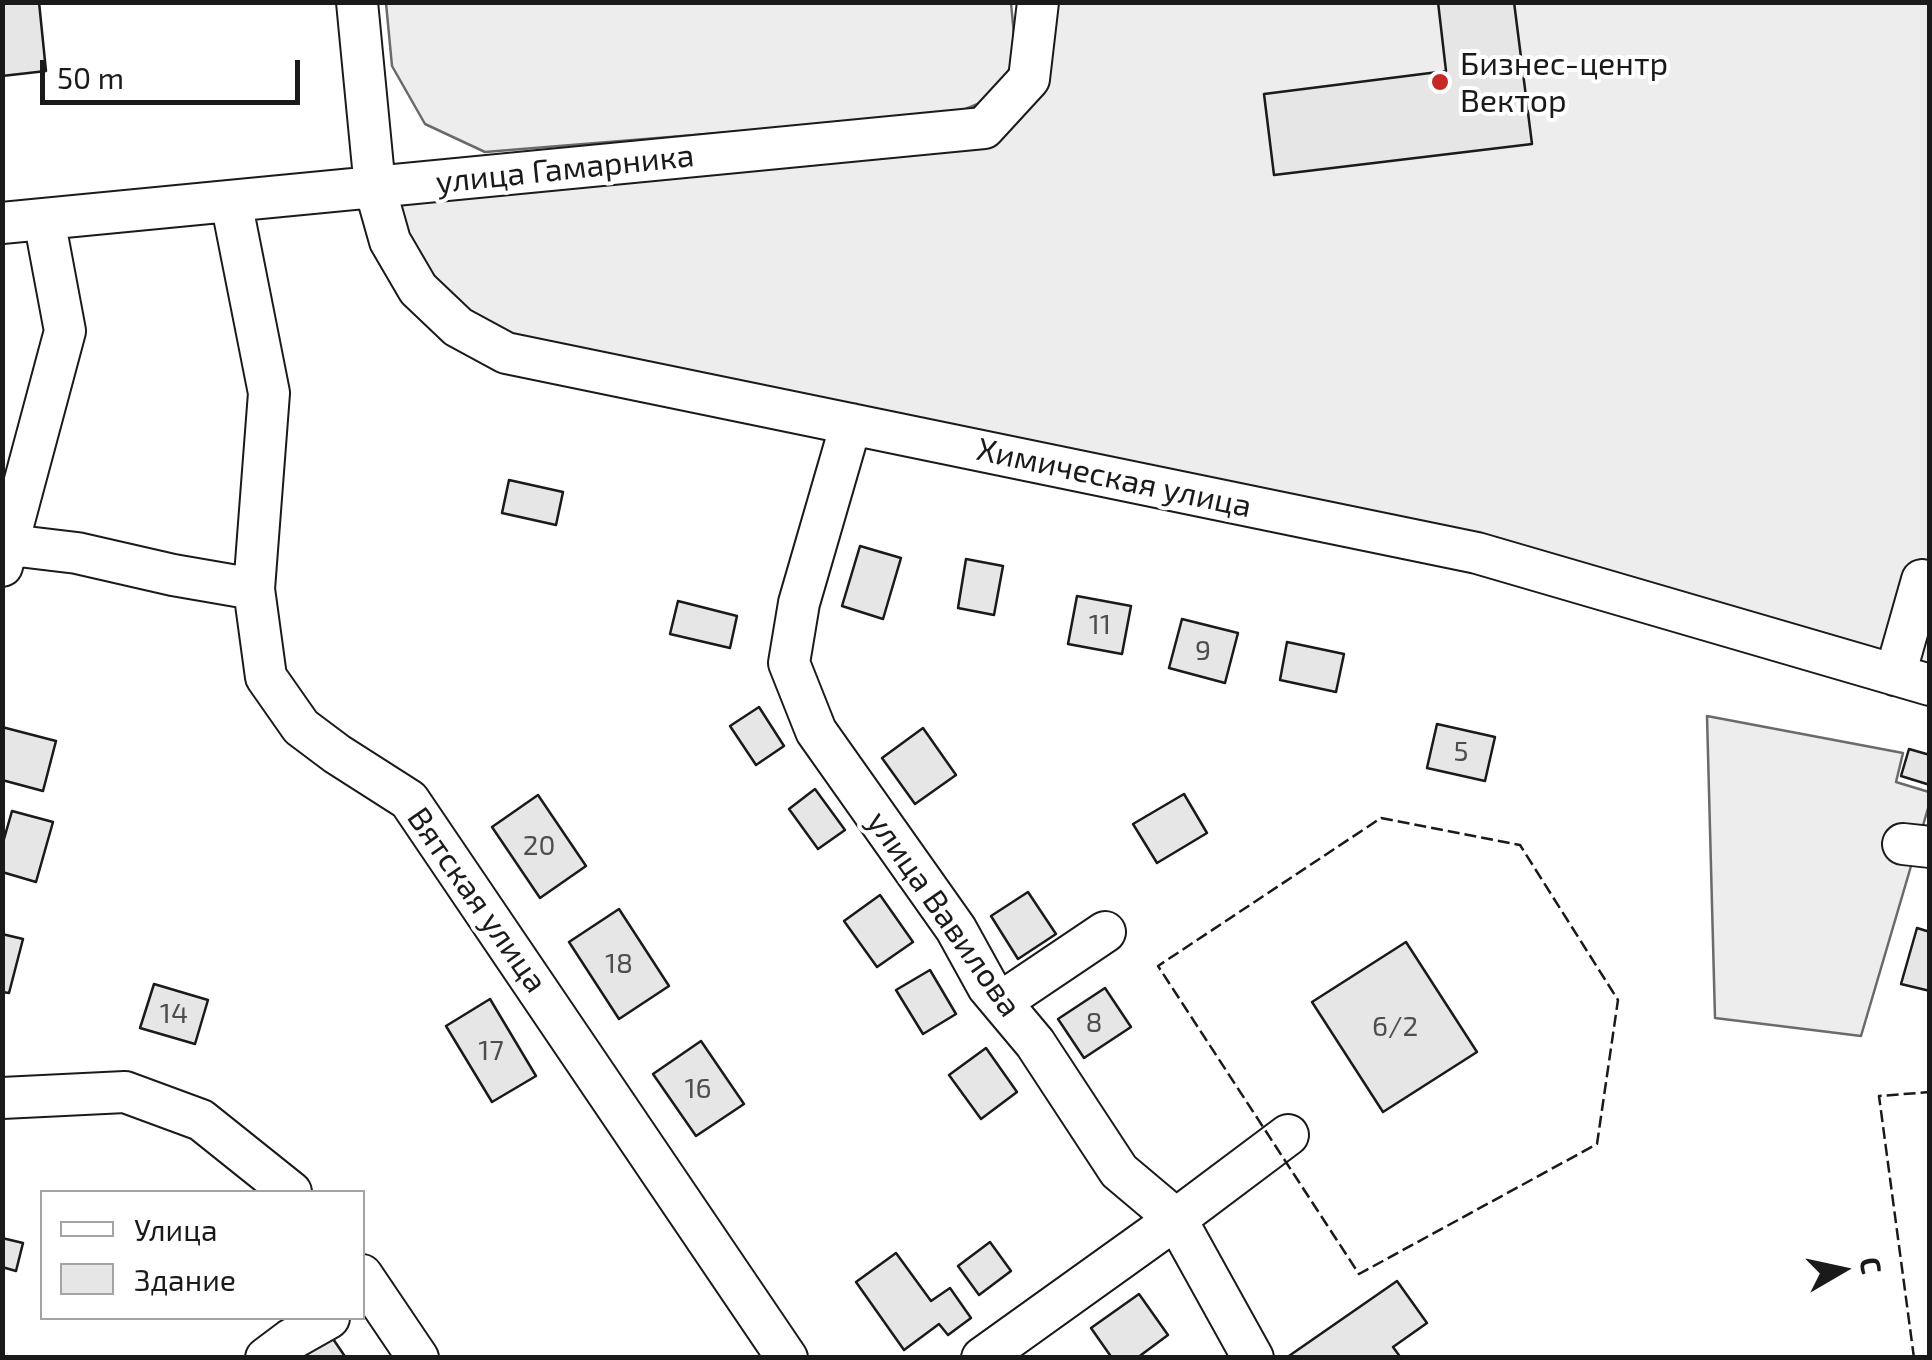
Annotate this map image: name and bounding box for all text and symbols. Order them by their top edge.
scale bar [45,40,305,102]
place label: Бизнес-центр Вектор [1460,45,1668,120]
text: 50 m [57,59,124,95]
marker: Бизнес-центр Вектор [1429,71,1451,93]
street label: улица Гамарника [434,136,696,202]
street label: Химическая улица [973,430,1255,526]
house number: 11 [1089,608,1111,642]
house number: 9 [1195,634,1211,668]
house number: 5 [1453,735,1469,769]
street label: Вятская улица [399,800,555,1000]
street label: улица Вавилова [859,804,1029,1024]
house number: 20 [523,829,555,863]
house number: 18 [605,947,633,981]
house number: 14 [160,997,188,1031]
house number: 8 [1086,1006,1102,1040]
house number: 6/2 [1372,1010,1418,1044]
house number: 17 [478,1034,504,1068]
house number: 16 [684,1072,712,1106]
legend [40,1190,365,1320]
text: Улица [134,1211,218,1247]
north arrow [1792,1220,1892,1320]
text: С [1854,1255,1890,1276]
text: Здание [134,1261,236,1297]

